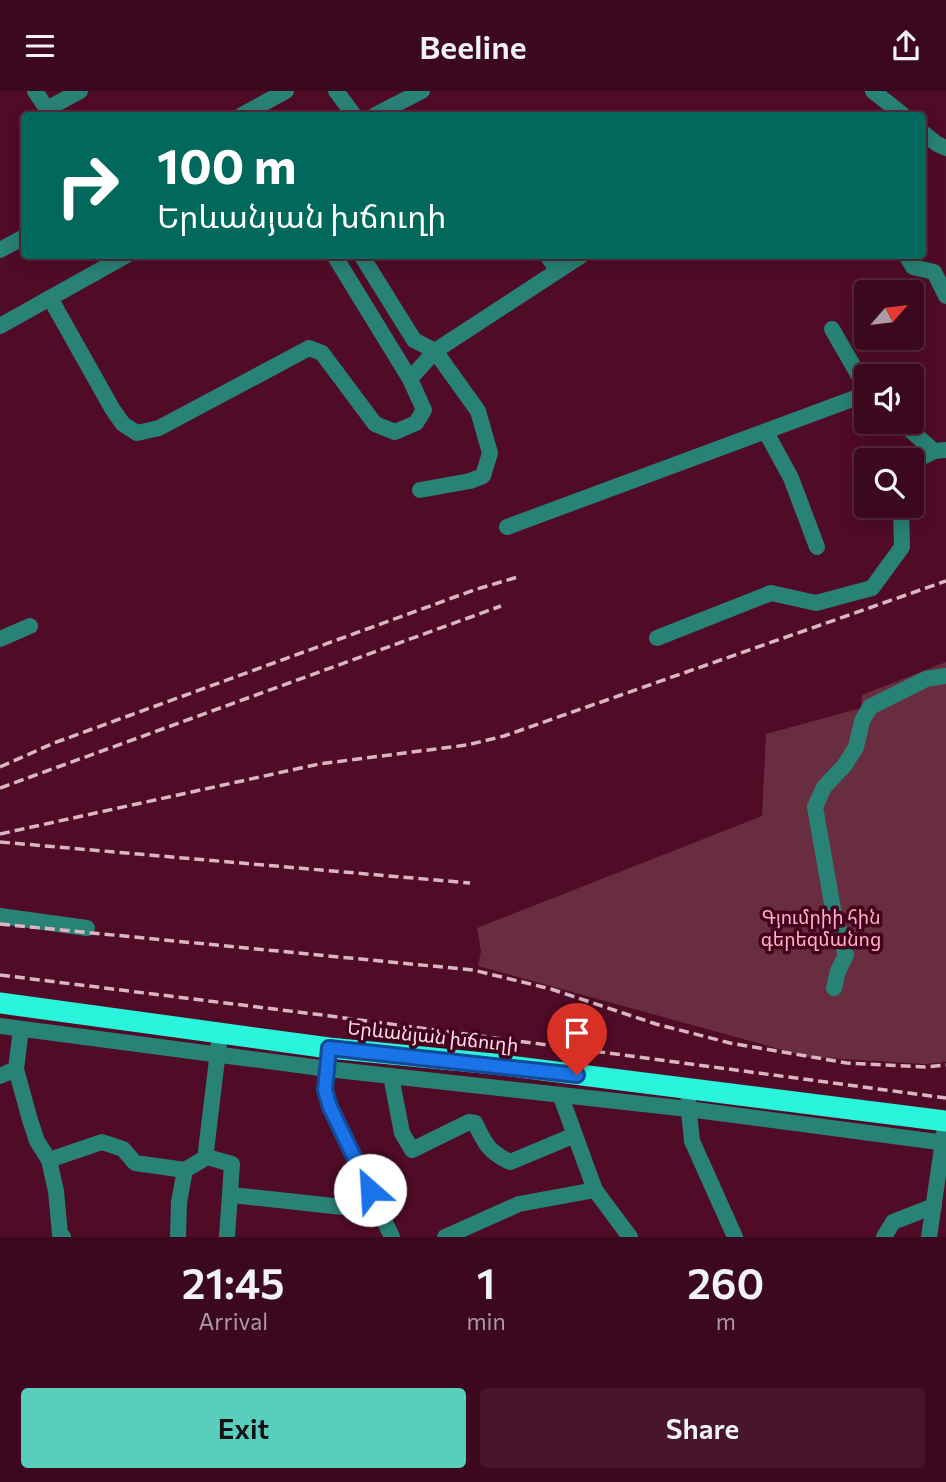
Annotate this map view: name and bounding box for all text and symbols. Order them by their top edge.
text: Beeline [419,26,527,66]
icon: menu [21,27,59,65]
icon: share [887,27,925,65]
text: 100 m [157,134,296,194]
icon: right [42,140,133,231]
text: Երևանյան խճուղի [157,195,446,235]
north arrow [854,280,924,350]
map controls [854,280,924,518]
button: sound [854,364,924,434]
button: search [854,448,924,518]
park label: Գյումրիի հին գերեզմանոց [761,905,881,951]
pin [547,1003,607,1075]
icon: arrive [558,1014,596,1052]
street label: Երևանյան խճուղի [346,1015,520,1057]
position arrow [333,1153,407,1227]
text: 21:45 [182,1256,285,1308]
text: 1 [477,1256,495,1308]
text: 260 [687,1256,764,1308]
text: Arrival [198,1307,268,1335]
text: min [466,1307,506,1335]
text: m [716,1307,736,1335]
button: Exit [21,1388,466,1468]
button: Share [480,1388,925,1468]

